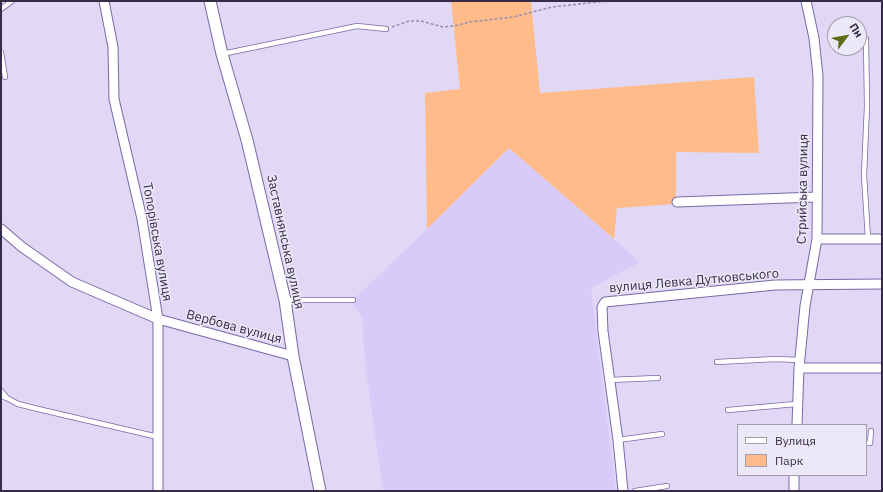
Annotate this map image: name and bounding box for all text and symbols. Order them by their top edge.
north arrow [827,16,867,56]
text: Пн [847,20,866,40]
street label: Стрийська вулиця [794,134,812,244]
street label: Заставнянська вулиця [263,173,307,311]
street label: Топорівська вулиця [139,181,175,303]
street label: вулиця Левка Дутковського [608,266,780,296]
street label: Вербова вулиця [185,307,283,347]
legend [737,424,867,476]
text: Вулиця [775,433,816,448]
text: Парк [775,453,803,468]

